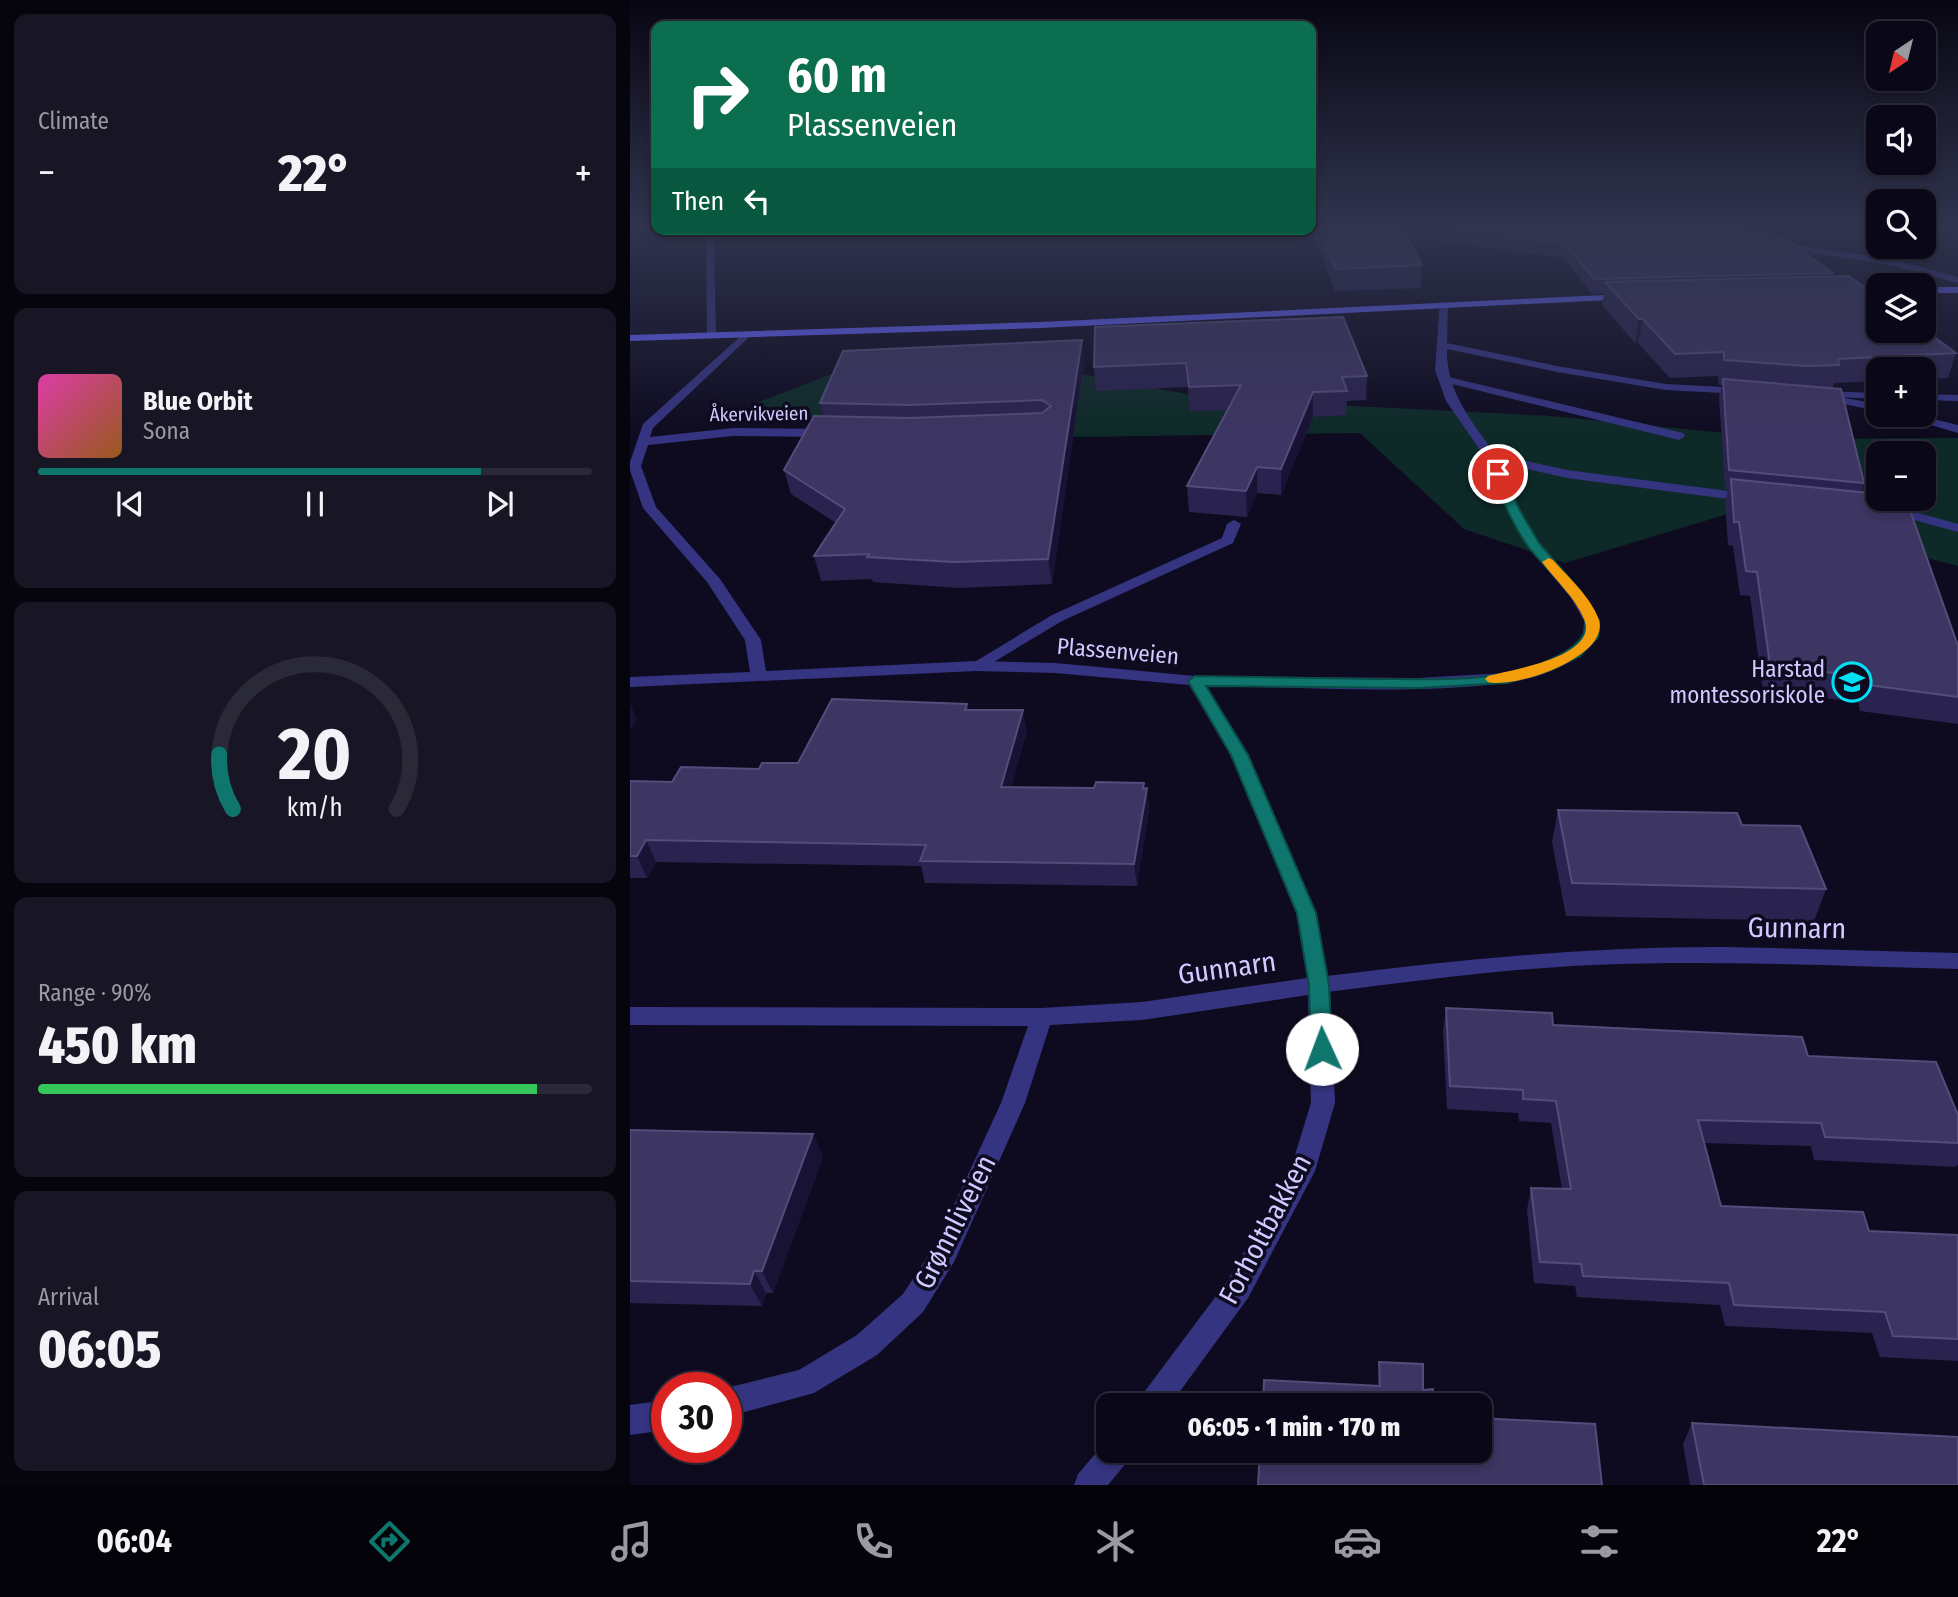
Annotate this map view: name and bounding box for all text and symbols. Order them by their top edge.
north arrow [1866,21,1936,91]
map controls [1866,21,1936,511]
text: 60 m [787,46,887,105]
icon: right [672,49,763,140]
button: sound [1866,105,1936,175]
text: Plassenveien [787,106,957,144]
text: Climate [38,107,109,135]
text: 22° [278,142,352,205]
text: − [38,150,55,196]
text: + [575,150,592,196]
icon: left [738,182,776,220]
text: Then [672,186,724,217]
button: search [1866,189,1936,259]
button: layers [1866,273,1936,343]
button: + [1866,357,1936,427]
text: Blue Orbit [143,386,253,417]
street label: Åkervikveien [709,402,809,426]
text: Sona [143,417,190,445]
button: − [1866,441,1936,511]
pin [1468,444,1528,504]
icon: arrive [1479,455,1517,493]
icon: previous [111,485,149,523]
icon: pause [296,485,334,523]
icon: next [481,485,519,523]
street label: Plassenveien [1056,632,1180,670]
place label: Harstad montessoriskole [1669,655,1825,709]
school or university icon: Harstad montessoriskole [1831,661,1873,703]
text: 20 [277,711,352,798]
text: km/h [287,792,343,822]
street label: Gunnarn [1747,911,1847,945]
street label: Gunnarn [1176,945,1278,991]
text: Range · 90% [38,979,152,1007]
position arrow [1285,1012,1359,1086]
text: 450 km [38,1014,197,1077]
street label: Forholtbakken [1212,1149,1318,1309]
street label: Grønnliveien [907,1150,1003,1294]
text: Arrival [38,1283,99,1311]
text: 06:05 [38,1318,161,1381]
speed limit sign: 30 [651,1372,742,1463]
text: 06:05 · 1 min · 170 m [1188,1412,1400,1443]
icon: directions [365,1517,414,1566]
icon: music [607,1517,656,1566]
icon: phone [849,1517,898,1566]
icon: climate [1091,1517,1140,1566]
icon: car [1333,1517,1382,1566]
icon: filters [1575,1517,1624,1566]
text: 06:04 [96,1522,172,1560]
text: 22° [1817,1522,1861,1560]

